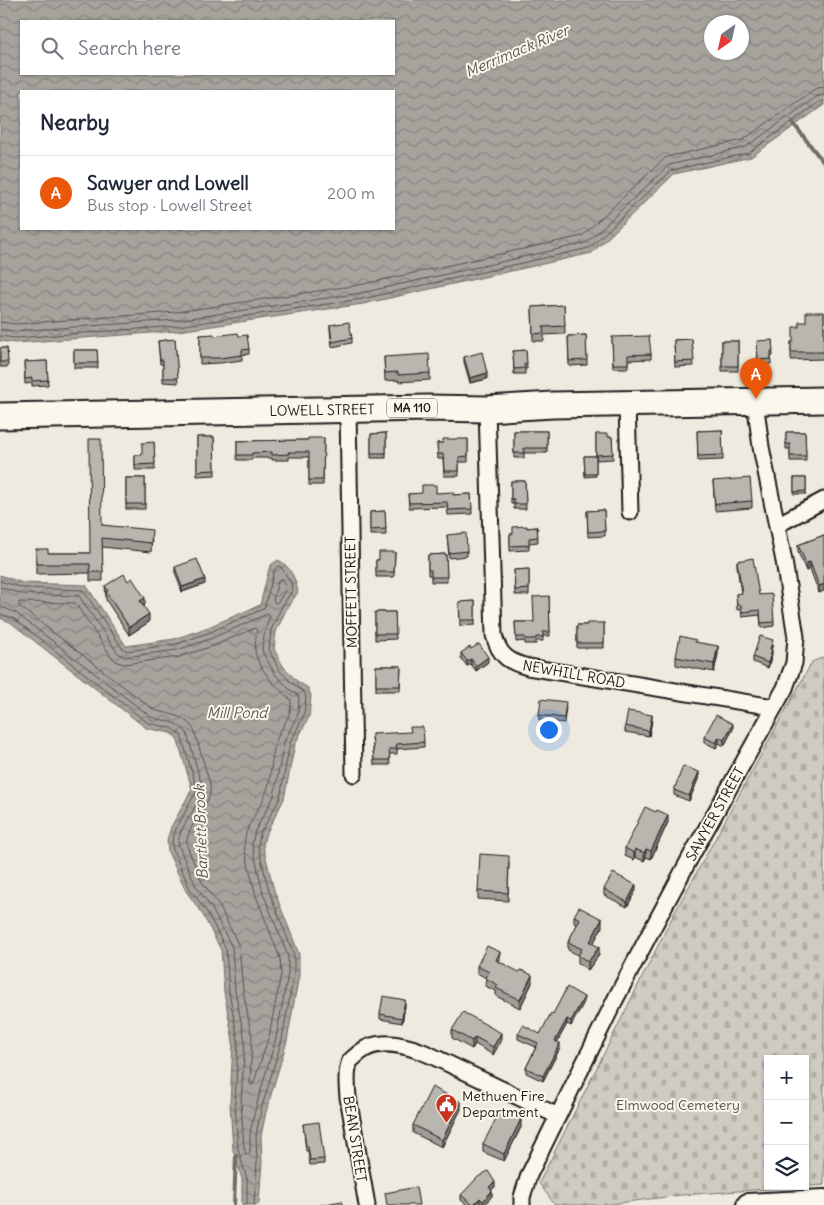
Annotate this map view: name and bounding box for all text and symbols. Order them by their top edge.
north arrow [704,15,749,60]
water label: Merrimack River [462,19,573,81]
search box [20,20,395,75]
icon: search [38,34,66,62]
text: Search here [78,36,181,60]
text: Nearby [40,109,110,136]
text: Sawyer and Lowell [87,171,249,195]
text: A [51,183,61,203]
text: 200 m [327,183,375,203]
text: Bus stop · Lowell Street [87,195,252,215]
pin: A [740,358,772,399]
road number: MA 110 [387,398,437,418]
street label: LOWELL STREET [269,400,375,420]
street label: MOFFETT STREET [341,536,361,648]
street label: NEWHILL ROAD [521,656,627,692]
water label: Mill Pond [207,703,269,722]
your location [536,717,562,743]
street label: SAWYER STREET [682,764,748,864]
water label: Bartlett Brook [189,783,212,880]
map controls [764,1055,809,1190]
button: + [764,1055,809,1100]
place label: Methuen Fire Department [462,1087,545,1121]
public building icon: Methuen Fire Department [434,1092,458,1123]
street label: BEAN STREET [339,1095,371,1183]
park label: Elmwood Cemetery [616,1096,740,1114]
button: − [764,1100,809,1145]
button: layers [764,1145,809,1190]

